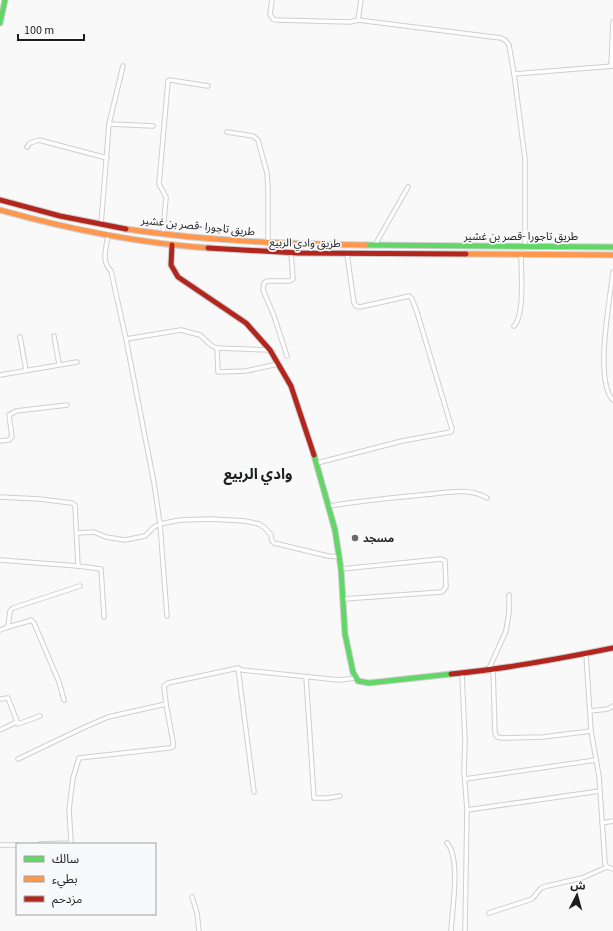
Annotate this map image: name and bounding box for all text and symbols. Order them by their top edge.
scale bar [18,16,84,42]
text: 100 m [24,22,54,39]
street label: طريق تاجورا -قصر بن غشير [139,212,256,239]
street label: طريق تاجورا -قصر بن غشير [463,229,578,244]
street label: طريق وادي الربيع [269,235,341,253]
district label: وادي الربيع [224,464,292,485]
place label: مسجد [363,531,394,546]
marker: مسجد [350,533,360,543]
legend [16,843,156,915]
text: سالك [52,851,79,868]
text: بطيء [52,871,78,889]
north arrow [557,875,597,915]
text: ش [570,877,586,894]
text: مزدحم [52,891,82,908]

